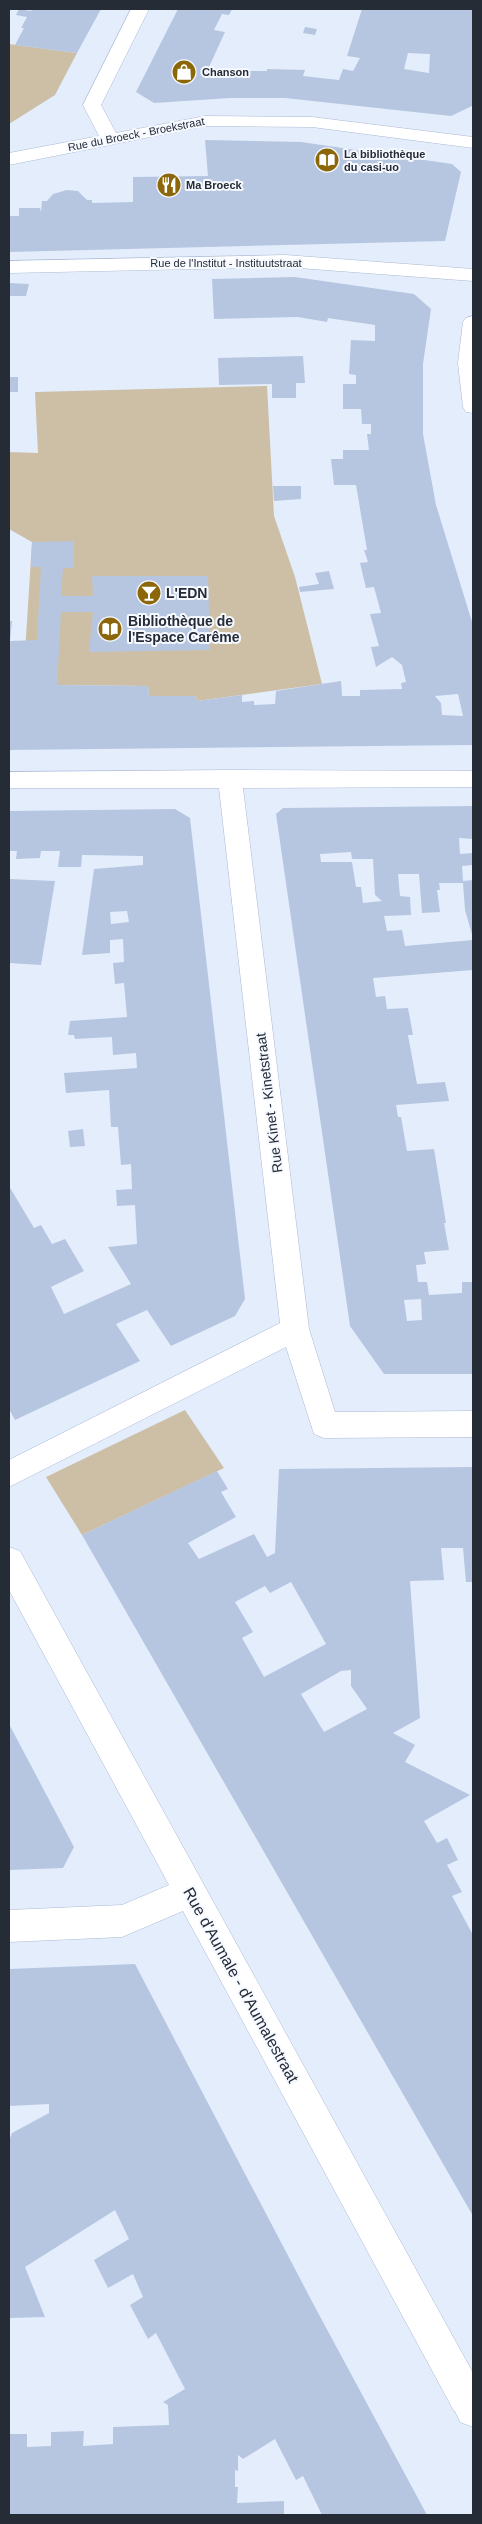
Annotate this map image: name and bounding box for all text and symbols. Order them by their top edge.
shop icon: Chanson [171,59,197,85]
place label: Chanson [202,66,249,78]
street label: Rue du Broeck - Broekstraat [67,115,205,153]
library icon: La bibliothèque du casi-uo [314,147,340,173]
place label: La bibliothèque du casi-uo [344,148,425,173]
restaurant icon: Ma Broeck [156,172,182,198]
place label: Ma Broeck [186,179,243,191]
street label: Rue de l'Institut - Instituutstraat [150,257,302,269]
bar icon: L'EDN [136,580,162,606]
place label: L'EDN [166,585,207,601]
place label: Bibliothèque de l'Espace Carême [128,613,240,645]
library icon: Bibliothèque de l'Espace Carême [97,616,123,642]
street label: Rue Kinet - Kinetstraat [252,1032,286,1174]
street label: Rue d'Aumale - d'Aumalestraat [180,1884,302,2086]

